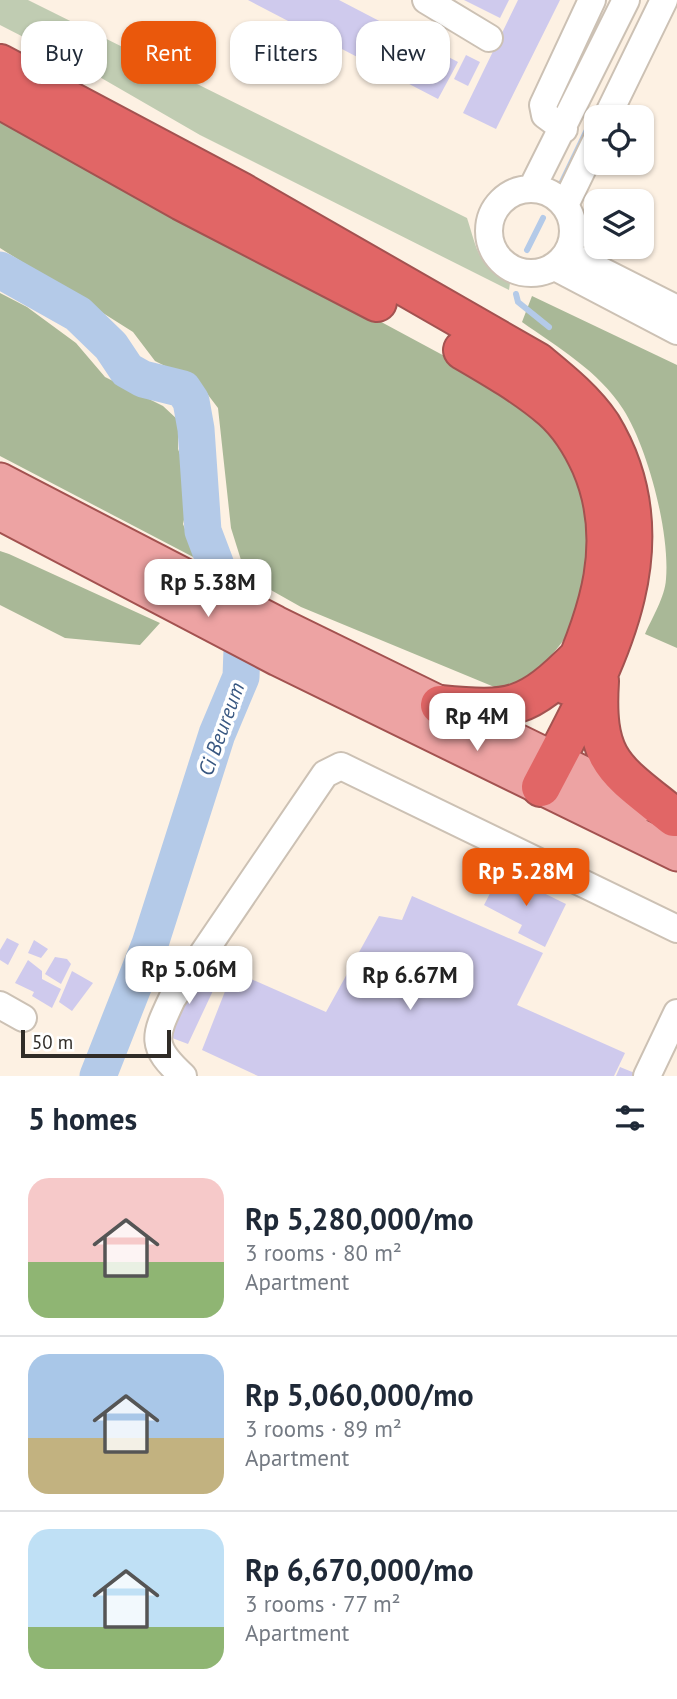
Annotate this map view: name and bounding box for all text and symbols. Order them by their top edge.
chip: Buy [21,21,107,84]
chip: Rent [121,21,216,84]
chip: Filters [230,21,342,84]
chip: New [356,21,450,84]
map controls [584,105,654,259]
button: locate [584,105,654,175]
button: layers [584,189,654,259]
pin: Rp 5.38M [136,560,280,619]
text: Rp 5.38M [160,567,256,596]
water label: Ci Beureum [192,679,250,779]
pin: Rp 4M [428,694,526,753]
text: Rp 4M [445,701,509,730]
pin: Rp 5.28M [454,848,598,908]
text: Rp 5.28M [478,856,574,885]
pin: Rp 5.06M [117,946,261,1006]
pin: Rp 6.67M [338,953,482,1012]
text: Rp 5.06M [141,954,237,983]
text: Rp 6.67M [362,960,458,989]
scale bar [21,1027,172,1059]
text: 50 m [32,1030,73,1054]
text: 5 homes [28,1099,137,1138]
icon: filters [611,1099,649,1137]
text: Rp 5,280,000/mo [245,1199,474,1238]
icon: home [84,1206,168,1290]
text: 3 rooms · 80 m² [245,1238,402,1267]
text: Apartment [245,1267,349,1296]
text: Rp 5,060,000/mo [245,1375,474,1414]
icon: home [84,1382,168,1466]
text: 3 rooms · 89 m² [245,1414,402,1443]
text: Apartment [245,1443,349,1472]
text: Rp 6,670,000/mo [245,1550,474,1589]
icon: home [84,1557,168,1641]
text: 3 rooms · 77 m² [245,1589,401,1618]
text: Apartment [245,1618,349,1647]

